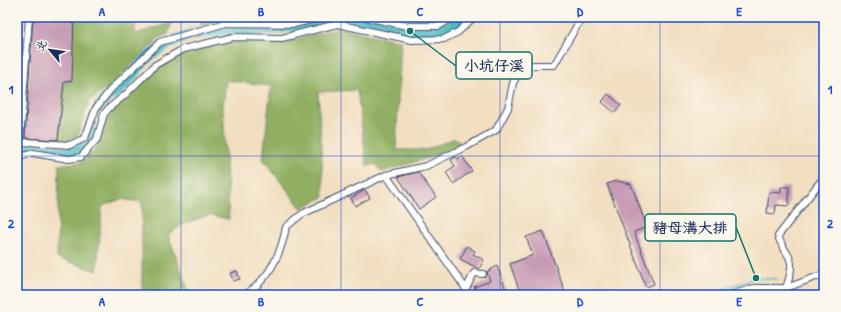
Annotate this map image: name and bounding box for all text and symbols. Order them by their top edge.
text: A [99,2,106,20]
text: B [258,2,265,20]
text: C [416,2,424,20]
text: D [577,2,584,20]
text: E [736,2,742,20]
north arrow [30,30,70,70]
text: 北 [32,37,50,53]
callout: 小坑仔溪 [456,52,532,79]
text: 小坑仔溪 [464,55,524,76]
text: 1 [9,80,14,98]
text: 1 [828,80,833,98]
text: 2 [8,214,15,232]
callout: 豬母溝大排 [645,214,736,241]
text: 2 [827,214,834,232]
text: 豬母溝大排 [652,217,728,238]
text: A [99,292,106,310]
text: B [258,292,265,310]
text: C [416,292,424,310]
text: D [577,292,584,310]
text: E [736,292,742,310]

